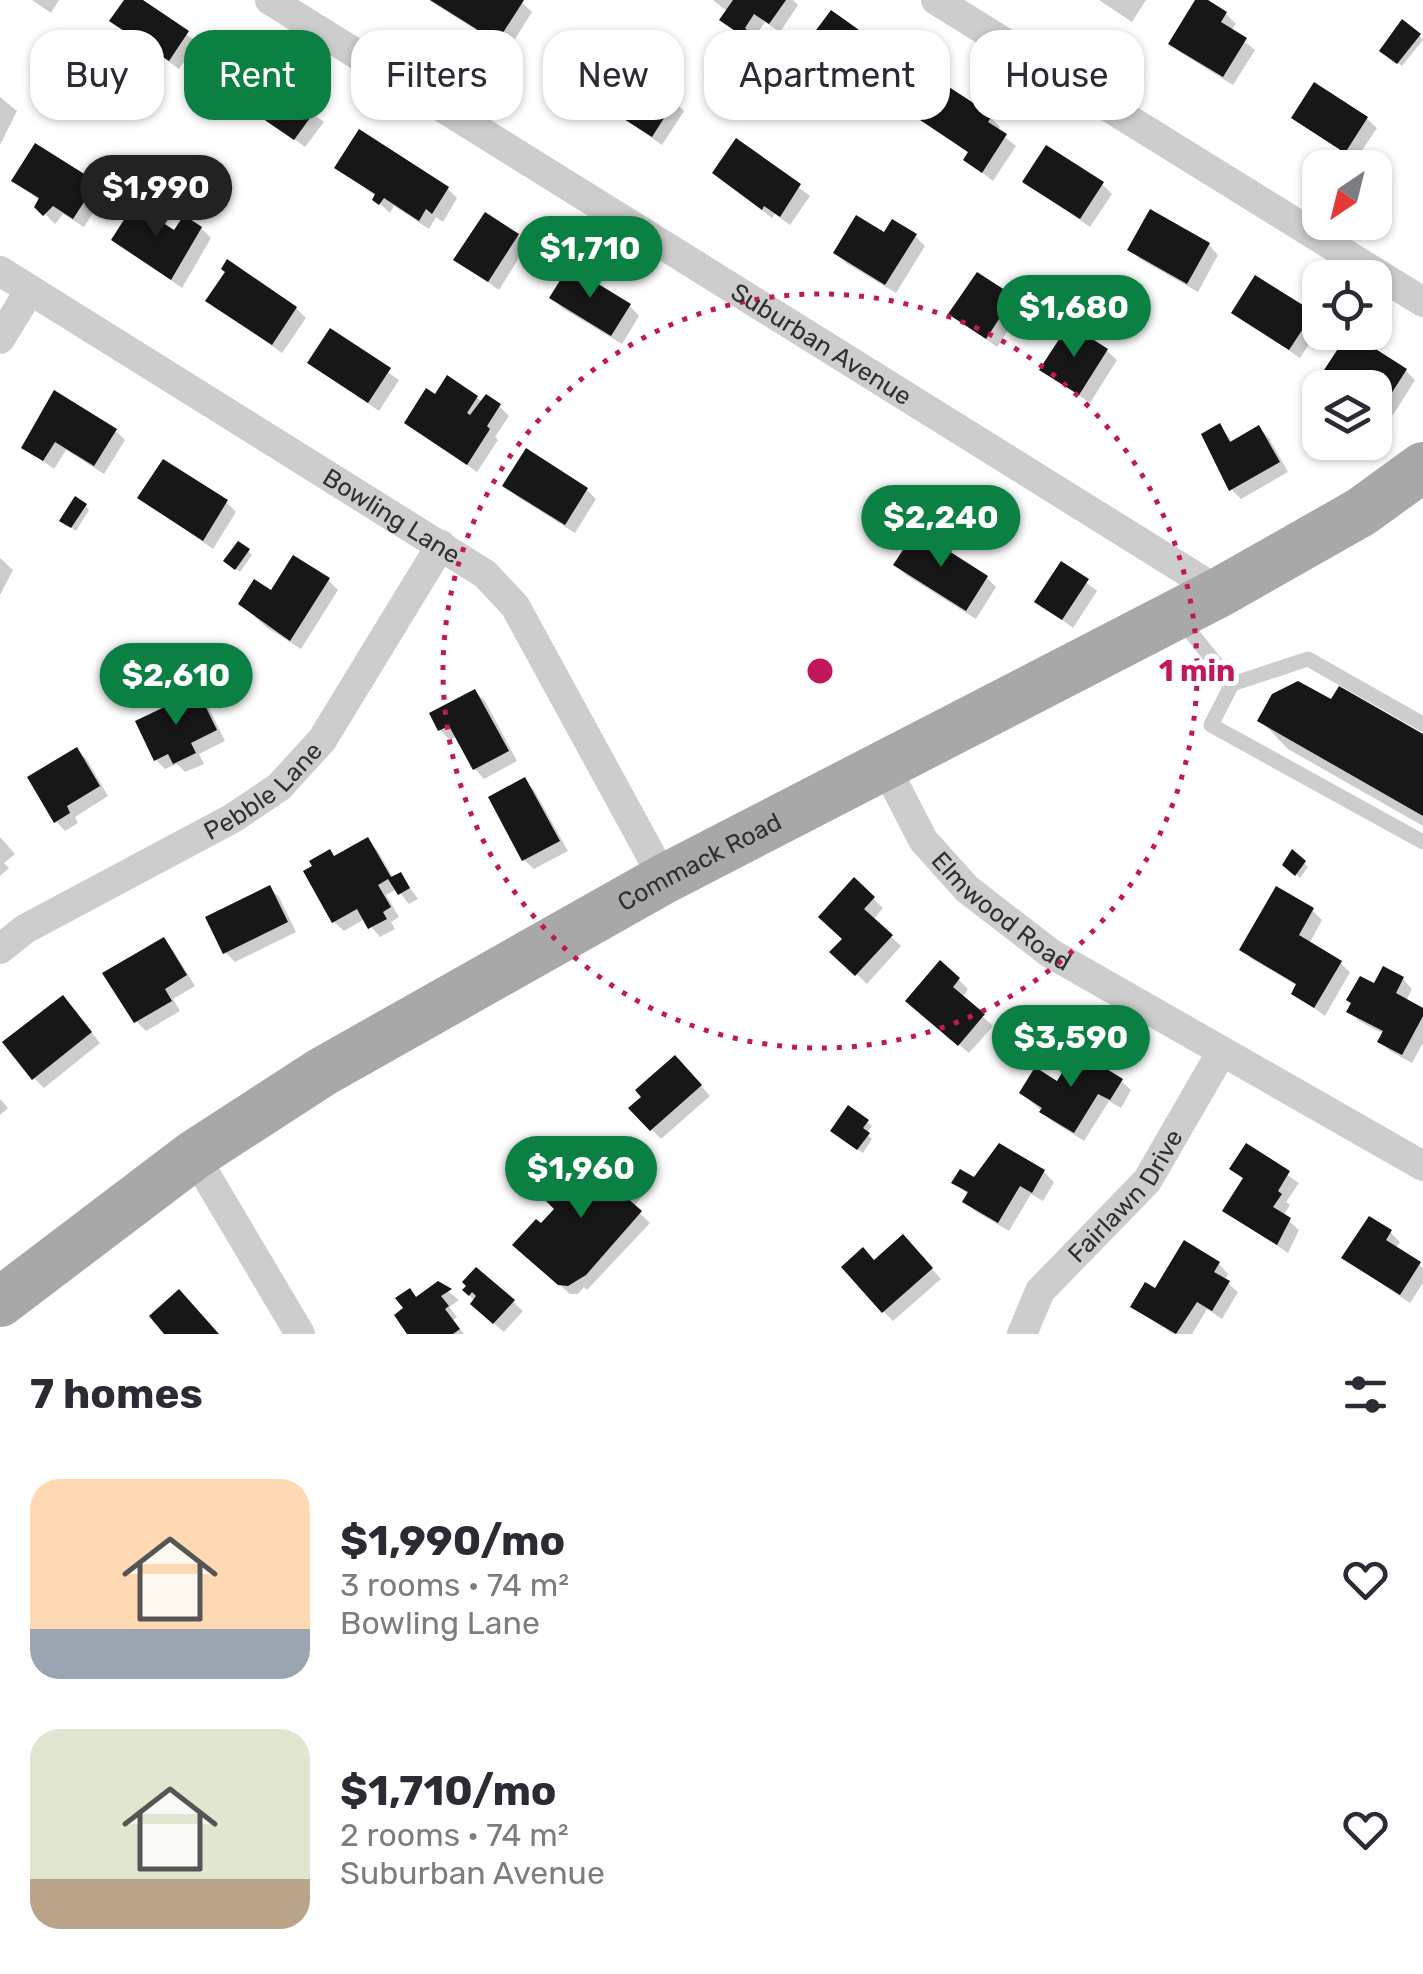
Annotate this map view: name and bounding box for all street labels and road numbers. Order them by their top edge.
street label: Suburban Avenue [726,277,917,411]
street label: Bowling Lane [318,462,466,569]
street label: Pebble Lane [199,736,328,846]
street label: Commack Road [612,807,786,917]
street label: Elmwood Road [926,846,1076,976]
street label: Fairlawn Drive [1062,1124,1188,1268]

